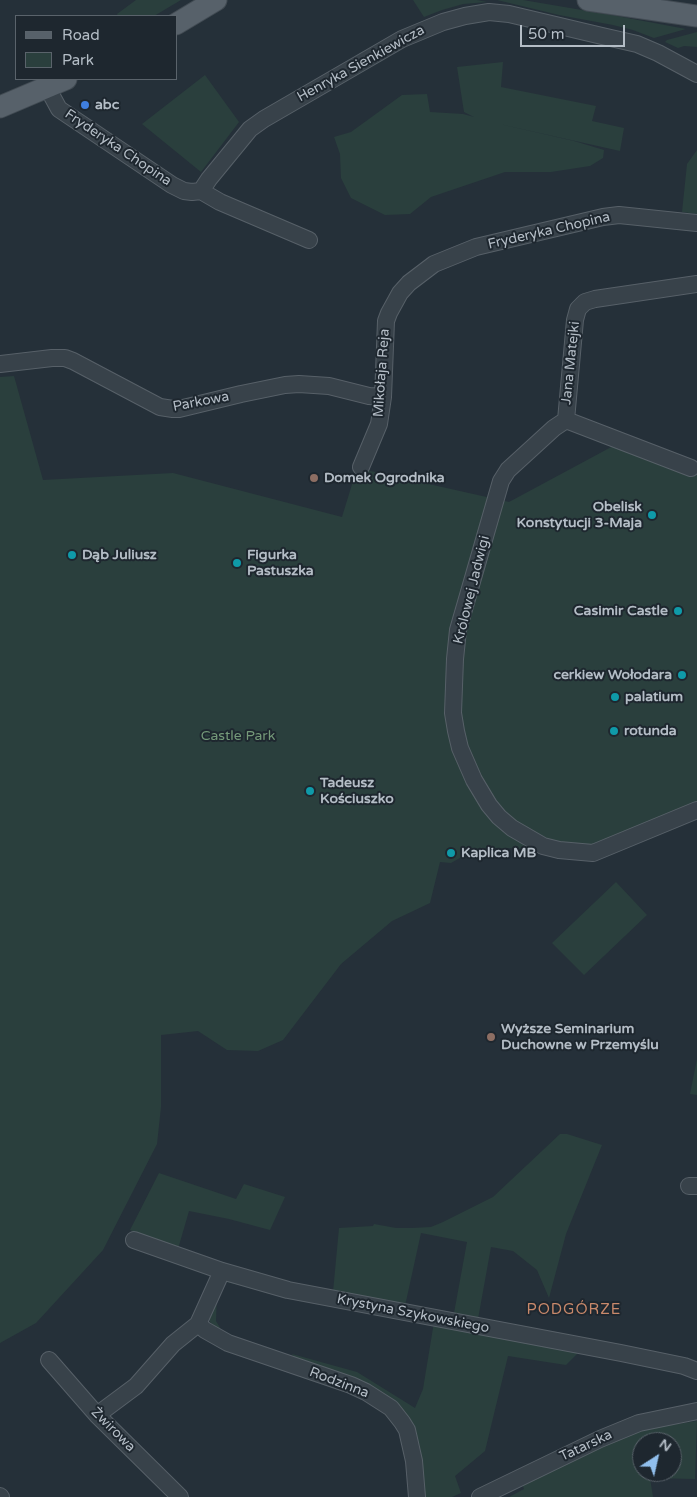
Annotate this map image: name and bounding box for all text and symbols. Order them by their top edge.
legend [15,15,178,80]
scale bar [522,15,627,47]
street label: Henryka Sienkiewicza [294,22,428,106]
text: 50 m [528,25,565,43]
text: Road [62,26,100,44]
text: Park [62,51,94,69]
place label: abc [95,97,119,113]
marker: abc [79,99,91,111]
street label: Fryderyka Chopina [61,106,175,190]
street label: Fryderyka Chopina [486,209,612,253]
street label: Jana Matejki [558,321,584,405]
street label: Mikołaja Reja [371,328,393,418]
street label: Parkowa [171,388,231,416]
place label: Domek Ogrodnika [324,470,445,486]
marker: Domek Ogrodnika [308,472,320,484]
place label: Obelisk Konstytucji 3-Maja [516,499,642,532]
marker: Obelisk Konstytucji 3-Maja [646,509,658,521]
street label: Królowej Jadwigi [450,534,494,646]
place label: Dąb Juliusz [82,547,157,563]
place label: Figurka Pastuszka [247,547,313,580]
marker: Dąb Juliusz [66,549,78,561]
marker: Figurka Pastuszka [231,557,243,569]
place label: Casimir Castle [574,603,668,619]
marker: Casimir Castle [672,605,684,617]
place label: cerkiew Wołodara [554,667,672,683]
marker: cerkiew Wołodara [676,669,688,681]
place label: palatium [625,689,683,705]
marker: palatium [609,691,621,703]
place label: rotunda [624,723,677,739]
marker: rotunda [608,725,620,737]
park label: Castle Park [201,728,275,744]
place label: Tadeusz Kościuszko [320,775,394,808]
marker: Tadeusz Kościuszko [304,785,316,797]
place label: Kaplica MB [461,845,536,861]
marker: Kaplica MB [445,847,457,859]
place label: Wyższe Seminarium Duchowne w Przemyślu [501,1021,659,1054]
marker: Wyższe Seminarium Duchowne w Przemyślu [485,1031,497,1043]
street label: Krystyna Szykowskiego [335,1291,491,1337]
district label: PODGÓRZE [526,1301,622,1319]
street label: Rodzinna [307,1364,371,1402]
street label: Żwirowa [87,1404,139,1456]
street label: Tatarska [557,1427,615,1465]
north arrow [632,1432,682,1482]
text: N [656,1435,675,1455]

